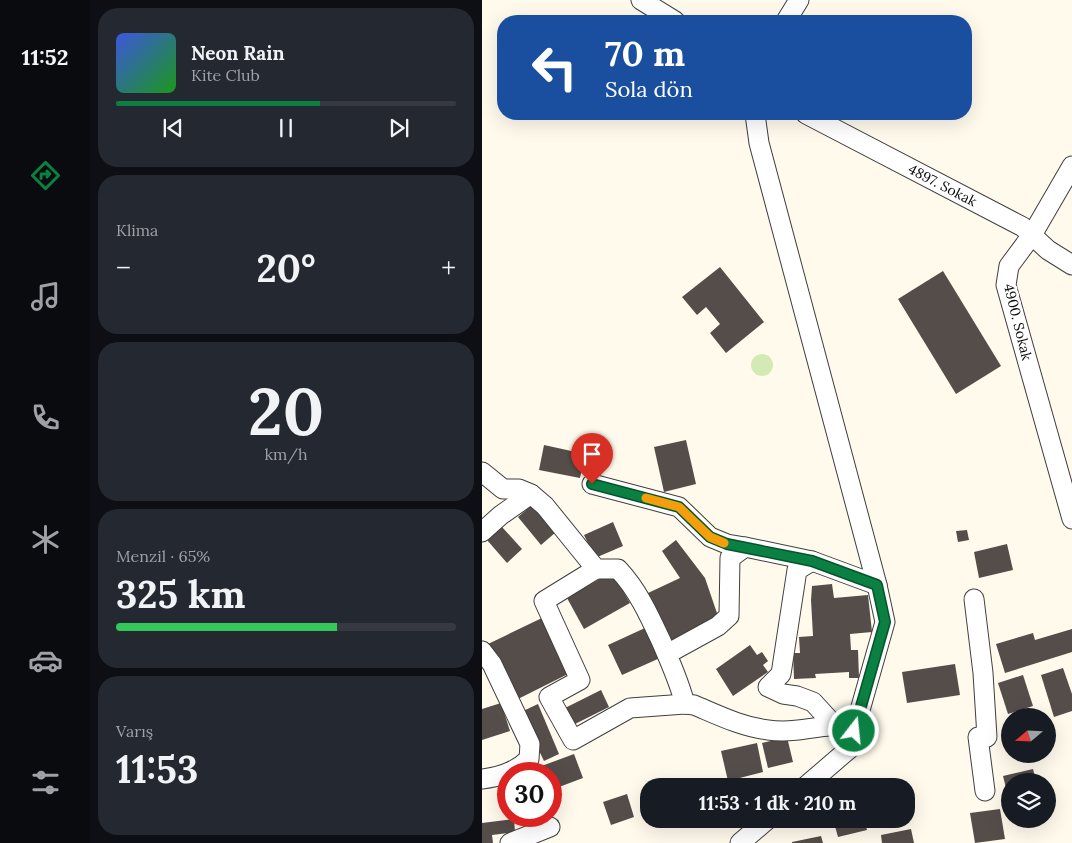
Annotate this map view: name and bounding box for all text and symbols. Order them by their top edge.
text: 70 m [605,31,685,76]
icon: left [522,35,587,100]
text: Neon Rain [191,41,285,65]
text: 11:52 [22,43,68,71]
text: Kite Club [191,65,260,85]
text: Sola dön [605,75,693,103]
icon: previous [159,114,187,142]
icon: pause [272,114,300,142]
icon: next [385,114,413,142]
icon: directions [28,158,63,193]
street label: 4897. Sokak [905,160,980,211]
text: Klima [116,220,158,240]
text: 20° [257,244,315,292]
text: − [116,250,131,286]
text: + [441,250,456,286]
icon: music [28,279,63,314]
street label: 4900. Sokak [1000,282,1036,363]
text: 20 [248,370,324,453]
icon: phone [28,400,63,435]
pin [571,433,613,484]
icon: arrive [578,440,606,468]
text: km/h [264,444,308,464]
icon: climate [28,522,63,557]
text: Menzil · 65% [116,546,210,566]
text: 325 km [116,570,246,618]
icon: car [28,643,63,678]
position arrow [827,704,879,756]
north arrow [1001,708,1056,762]
map controls [1001,708,1056,828]
text: Varış [116,721,153,741]
text: 11:53 [116,745,198,793]
speed limit sign: 30 [497,762,562,827]
icon: filters [28,765,63,800]
button: layers [1001,773,1056,828]
text: 11:53 · 1 dk · 210 m [699,791,856,815]

